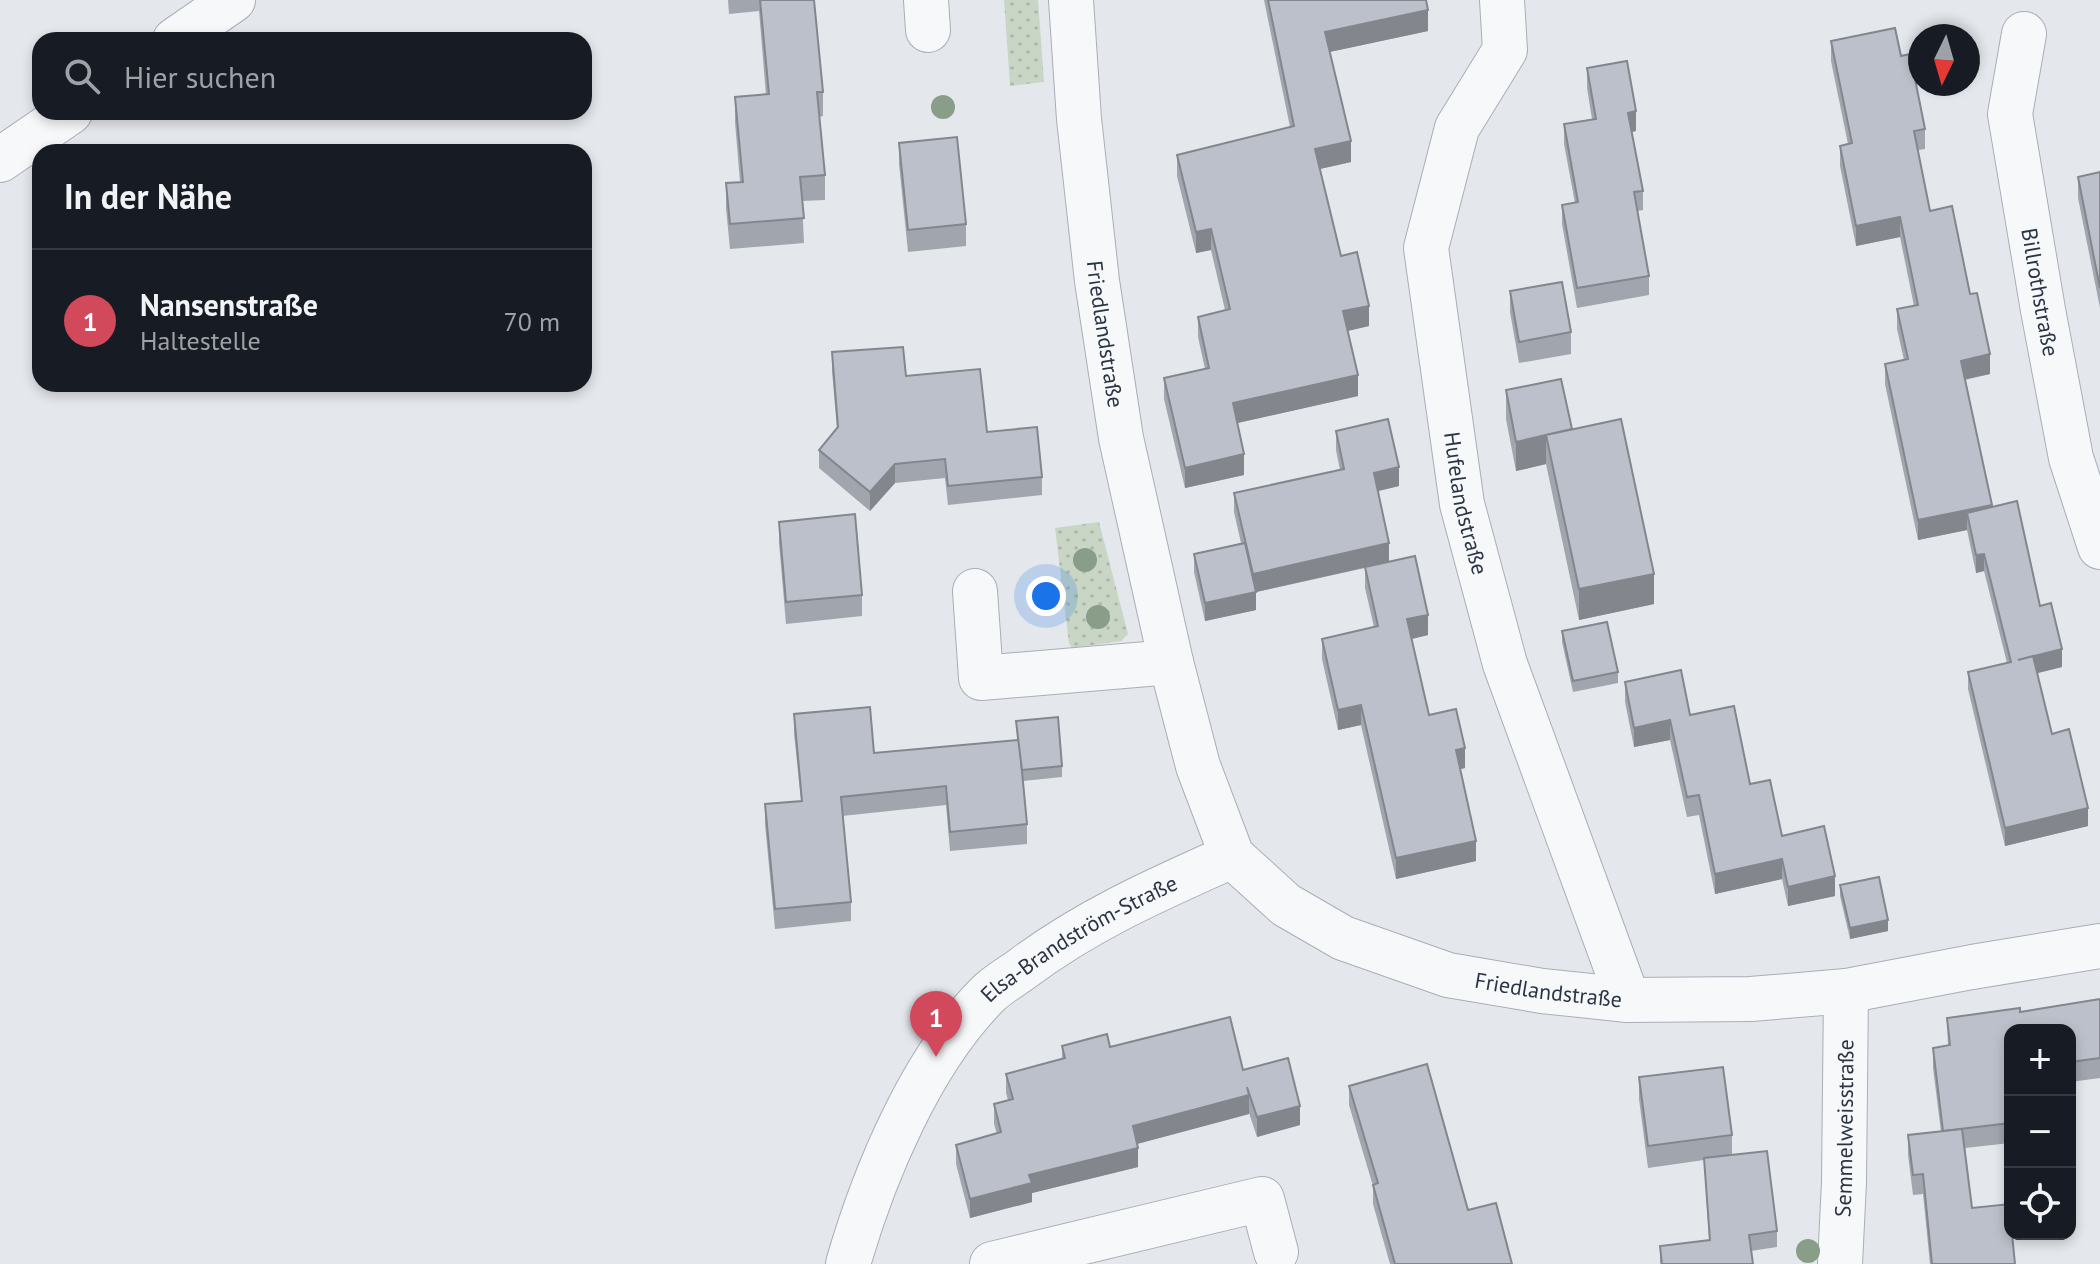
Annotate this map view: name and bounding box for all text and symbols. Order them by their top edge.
north arrow [1908,24,1980,96]
search box [32,32,592,120]
icon: search [60,54,104,98]
text: Hier suchen [124,57,276,96]
text: In der Nähe [64,174,232,218]
street label: Billrothstraße [2015,226,2065,359]
street label: Friedlandstraße [1081,259,1130,410]
text: Nansenstraße [140,285,318,324]
text: 1 [83,305,97,338]
text: 70 m [504,305,560,338]
text: Haltestelle [140,324,261,357]
street label: Hufelandstraße [1438,430,1494,578]
your location [1026,576,1066,616]
street label: Elsa-Brandström-Straße [974,869,1182,1008]
street label: Friedlandstraße [1473,966,1624,1013]
pin: 1 [910,991,962,1057]
map controls [2004,1024,2076,1240]
button: + [2004,1024,2076,1096]
street label: Semmelweisstraße [1828,1039,1859,1218]
button: − [2004,1096,2076,1168]
button: locate [2004,1168,2076,1240]

